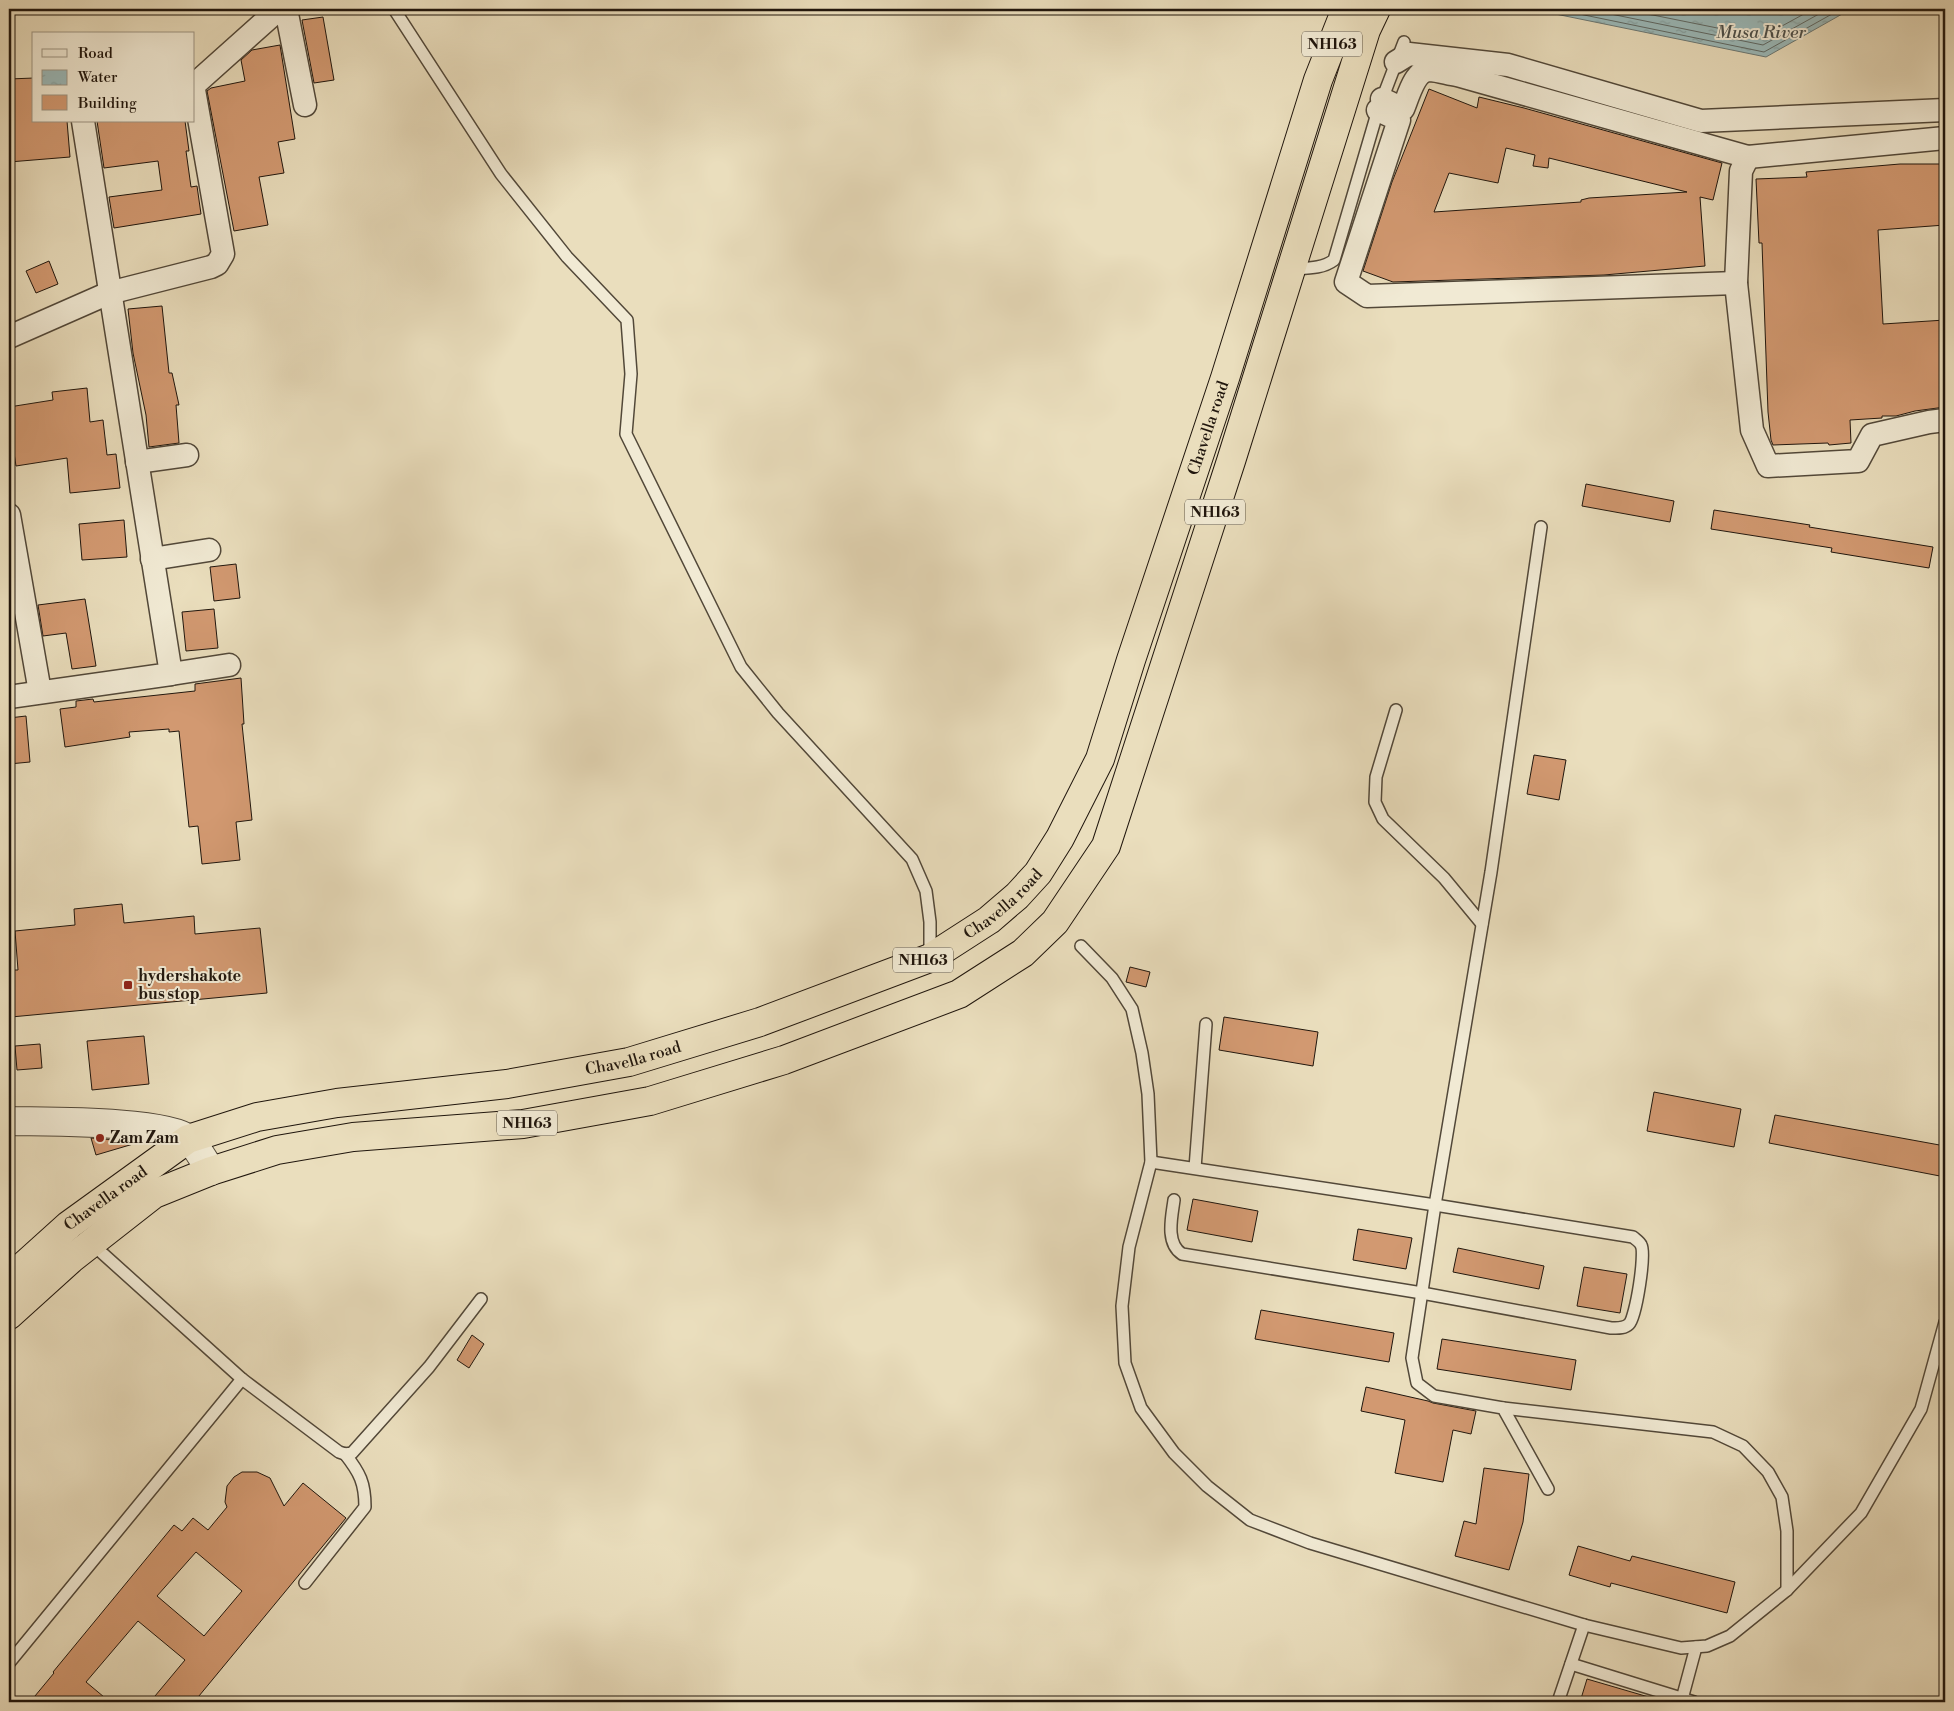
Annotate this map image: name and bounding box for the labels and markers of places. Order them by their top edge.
place label: hydershakote bus stop [138,966,242,1004]
marker: hydershakote bus stop [122,979,134,991]
place label: Zam Zam [110,1128,179,1148]
marker: Zam Zam [94,1132,106,1144]

